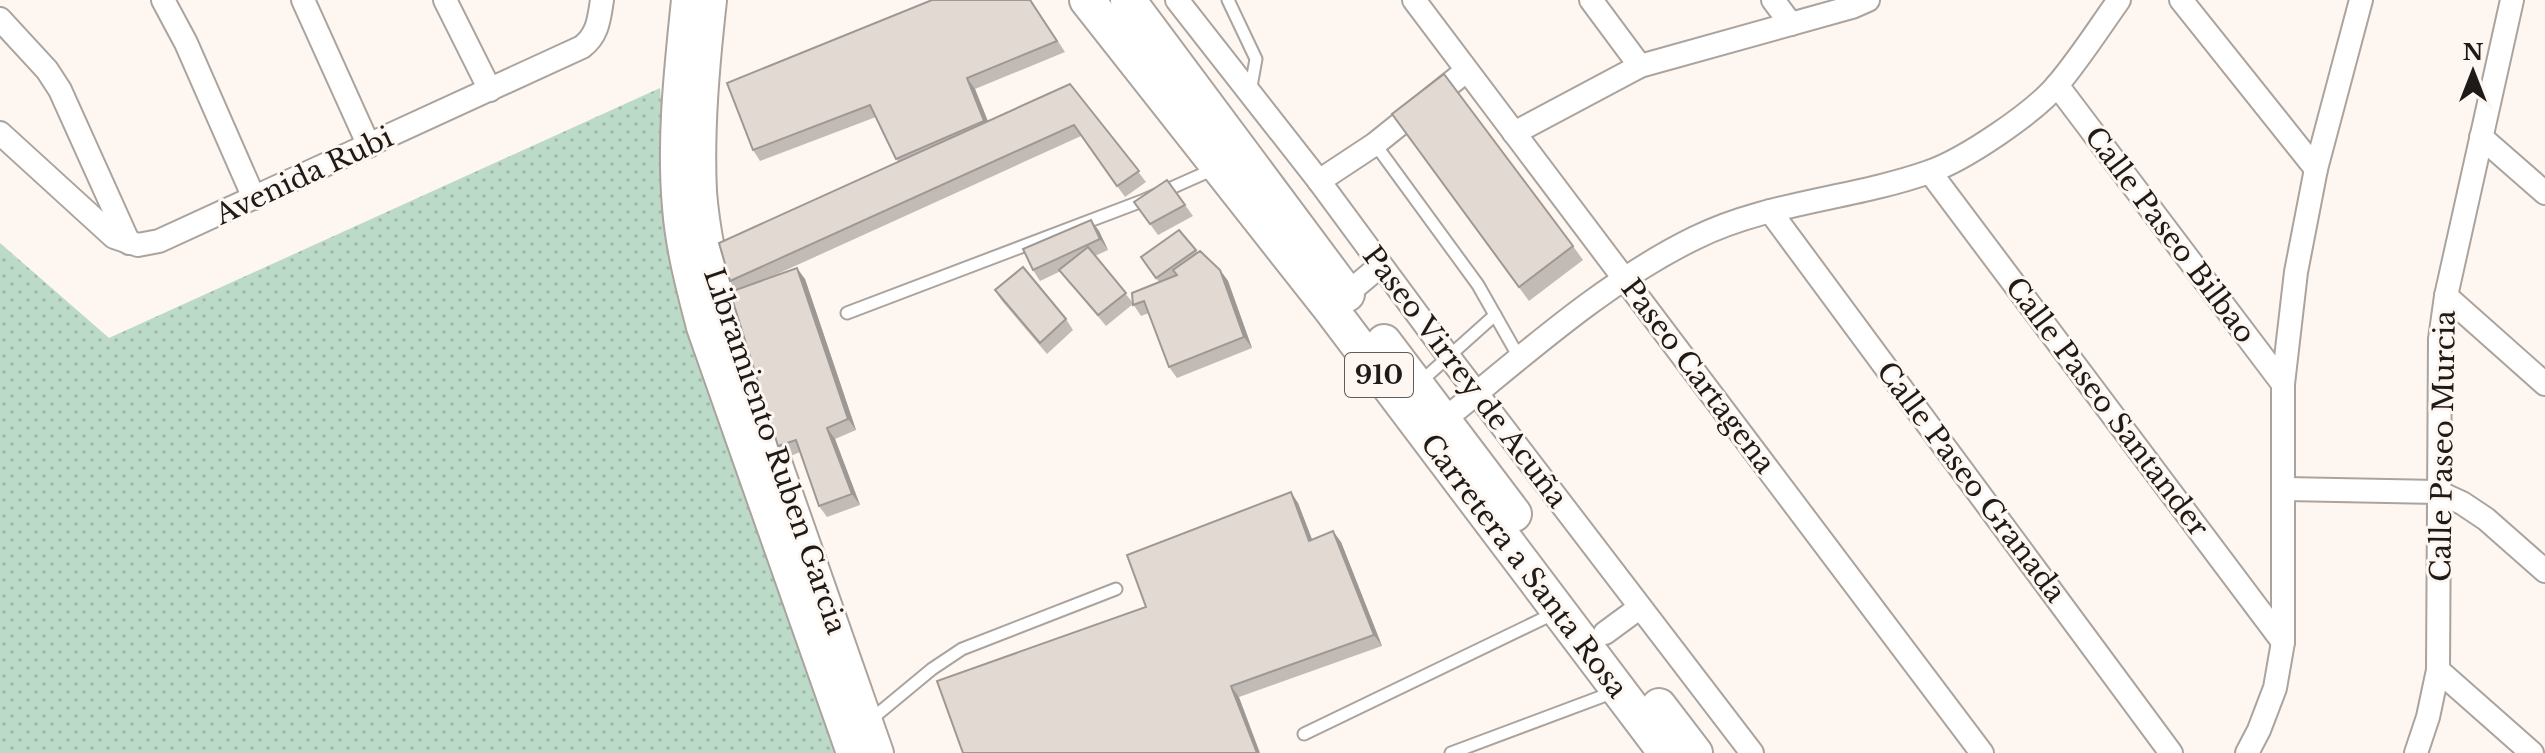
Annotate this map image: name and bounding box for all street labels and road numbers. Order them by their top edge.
street label: Avenida Rubi [209,120,398,233]
street label: Calle Paseo Bilbao [2077,120,2263,350]
street label: Paseo Virrey de Acuña [1355,239,1575,515]
street label: Libramiento Ruben Garcia [696,264,854,639]
street label: Calle Paseo Santander [1998,270,2217,544]
street label: Paseo Cartagena [1613,272,1783,481]
street label: Calle Paseo Murcia [2423,309,2463,582]
road number: 910 [1345,353,1413,397]
street label: Calle Paseo Granada [1869,355,2073,610]
street label: Carretera a Santa Rosa [1413,427,1635,705]

